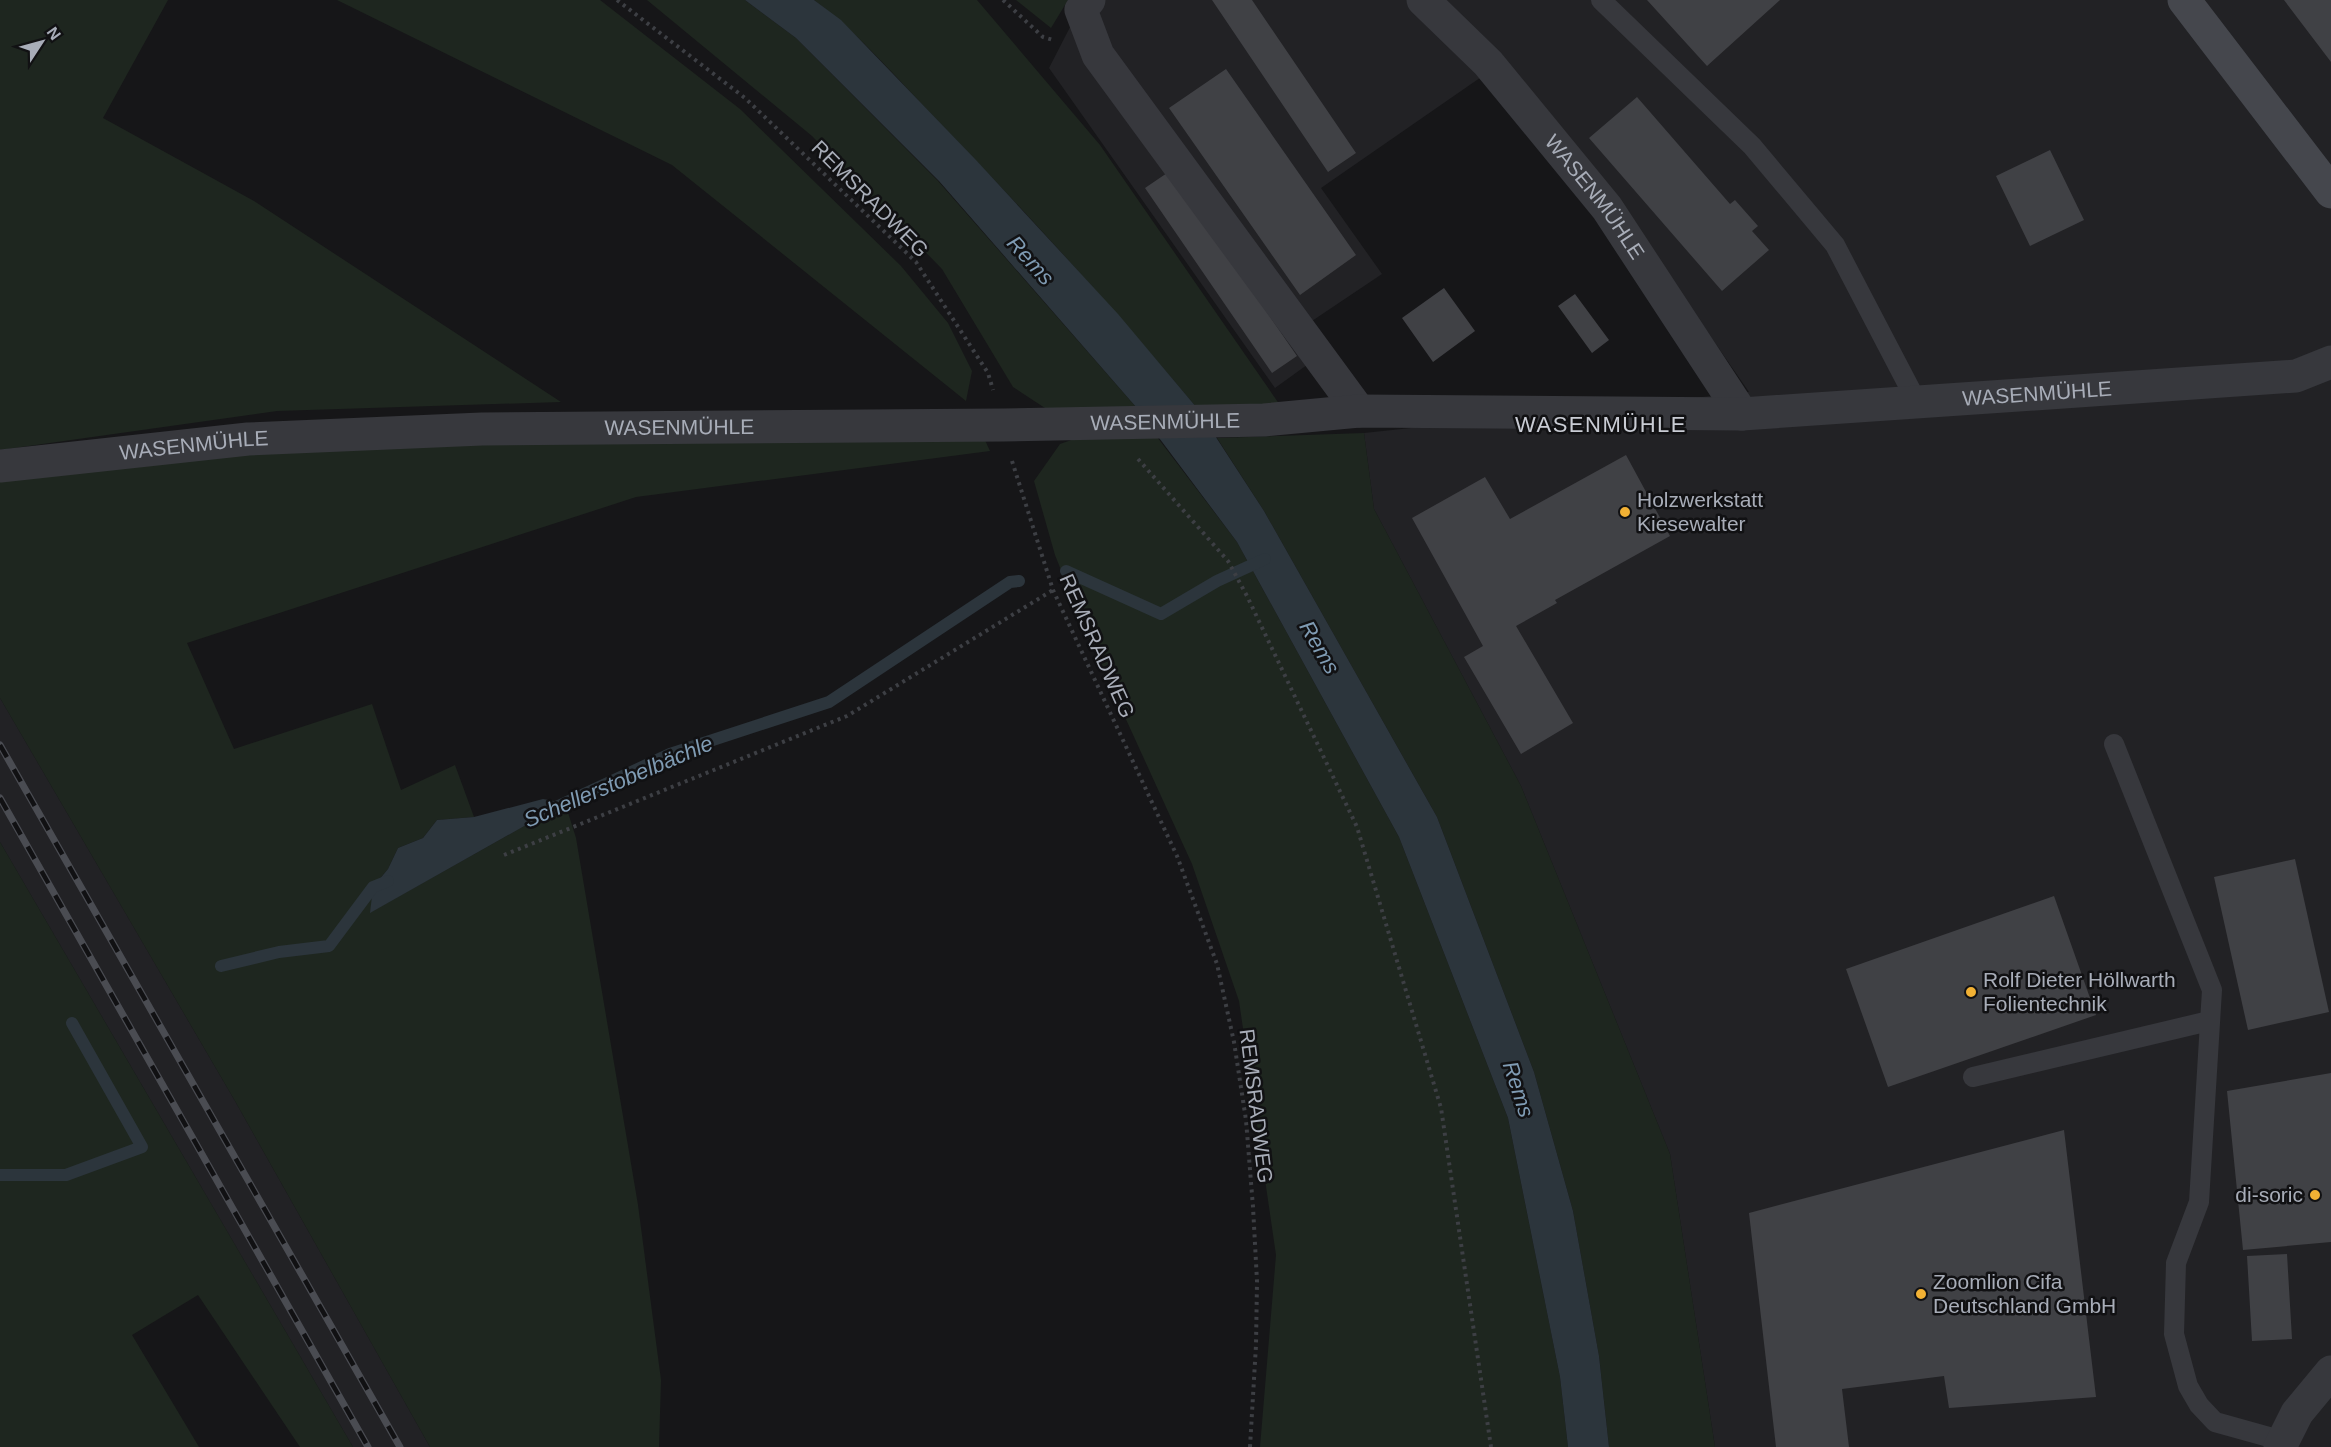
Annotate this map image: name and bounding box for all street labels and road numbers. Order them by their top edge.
street label: WASENMÜHLE [1541,130,1649,263]
street label: REMSRADWEG [807,136,933,262]
street label: WASENMÜHLE [1962,377,2113,410]
street label: WASENMÜHLE [1090,408,1240,434]
street label: WASENMÜHLE [604,415,754,439]
street label: WASENMÜHLE [118,426,269,464]
street label: REMSRADWEG [1055,570,1140,721]
street label: REMSRADWEG [1236,1028,1277,1184]

